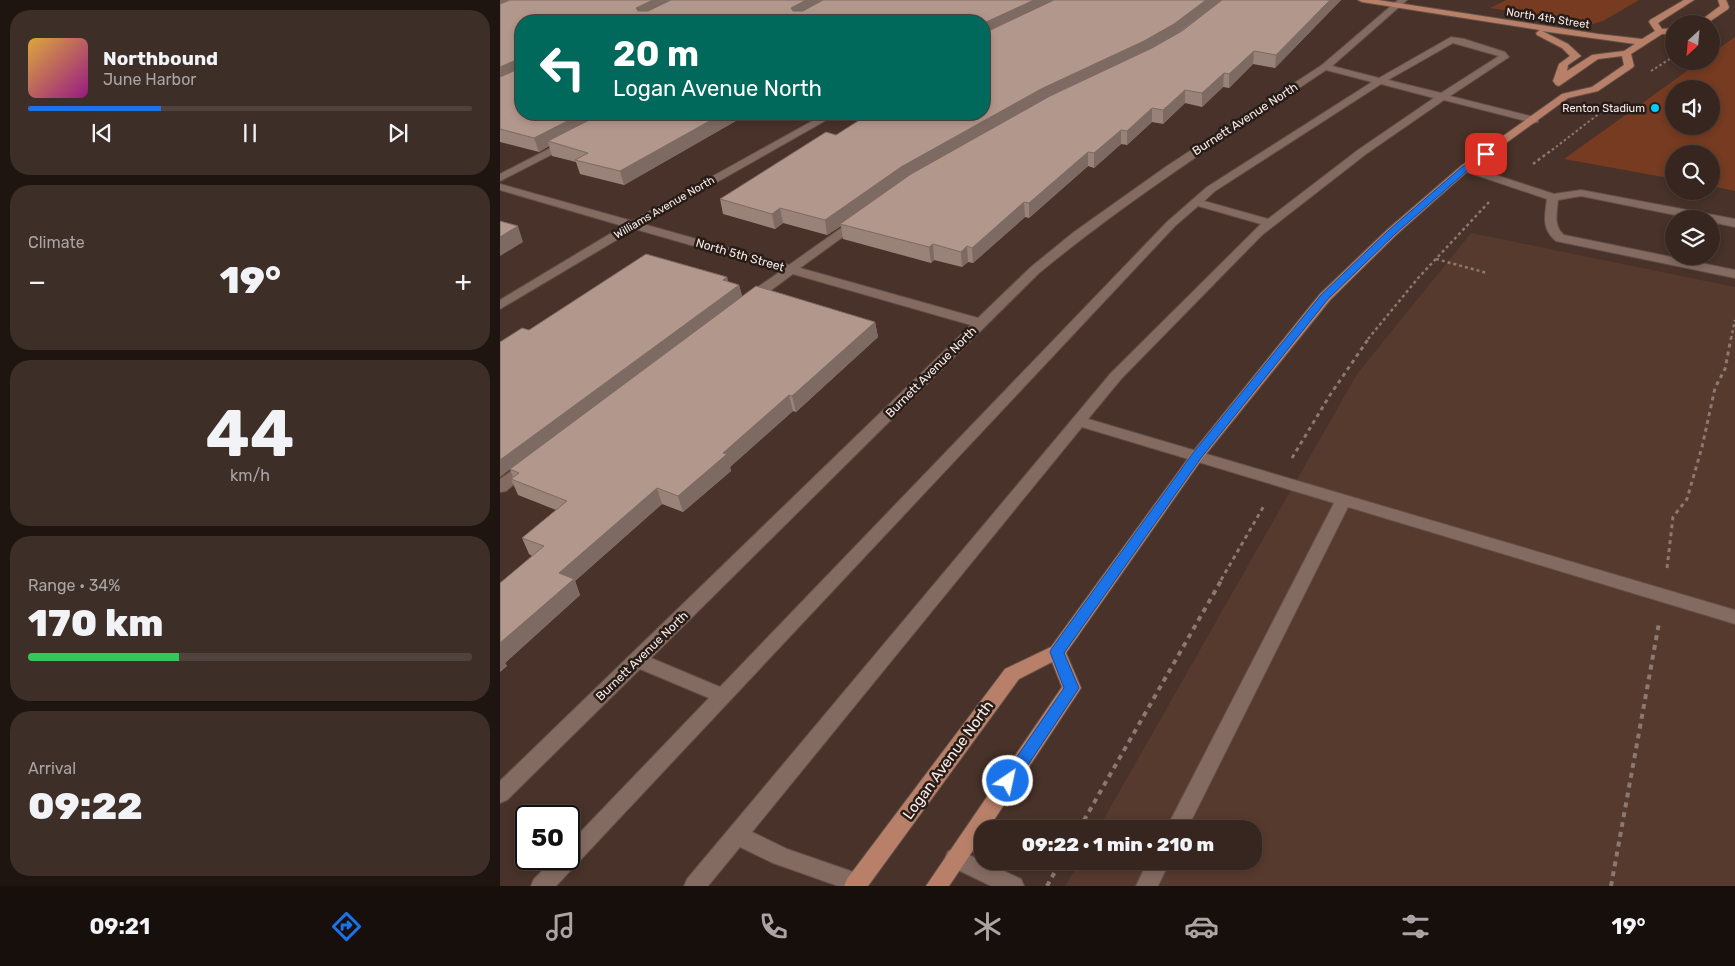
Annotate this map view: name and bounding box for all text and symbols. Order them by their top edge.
street label: North 4th Street [1505,5,1591,32]
north arrow [1665,15,1720,70]
map controls [1665,15,1720,265]
text: 20 m [613,33,699,75]
icon: left [530,35,595,100]
text: Northbound [103,47,218,70]
text: June Harbor [103,70,196,89]
text: Logan Avenue North [613,75,822,102]
street label: Burnett Avenue North [1190,80,1300,158]
button: sound [1665,80,1720,135]
place label: Renton Stadium [1562,102,1645,115]
marker: Renton Stadium [1649,102,1661,114]
icon: previous [88,119,116,147]
icon: pause [236,119,264,147]
icon: next [384,119,412,147]
pin [1465,133,1507,175]
icon: arrive [1472,140,1500,168]
button: search [1665,145,1720,200]
street label: Williams Avenue North [612,173,717,241]
button: layers [1665,210,1720,265]
text: Climate [28,233,85,252]
street label: North 5th Street [694,236,786,274]
text: 19° [220,257,281,303]
text: − [28,265,46,298]
text: + [455,265,472,298]
street label: Burnett Avenue North [883,324,979,420]
text: 44 [206,395,294,472]
text: km/h [230,466,270,485]
text: Range · 34% [28,576,120,595]
text: 170 km [28,600,164,646]
street label: Burnett Avenue North [593,608,691,704]
street label: Logan Avenue North [899,697,997,823]
position arrow [981,754,1033,806]
text: Arrival [28,759,76,778]
text: 09:22 [28,783,143,829]
speed limit sign: 50 [515,805,580,870]
text: 09:22 · 1 min · 210 m [1022,833,1214,856]
icon: directions [329,909,364,944]
icon: music [543,909,578,944]
icon: phone [756,909,791,944]
icon: climate [970,909,1005,944]
icon: car [1184,909,1219,944]
icon: filters [1398,909,1433,944]
text: 09:21 [89,913,150,940]
text: 19° [1611,913,1646,940]

